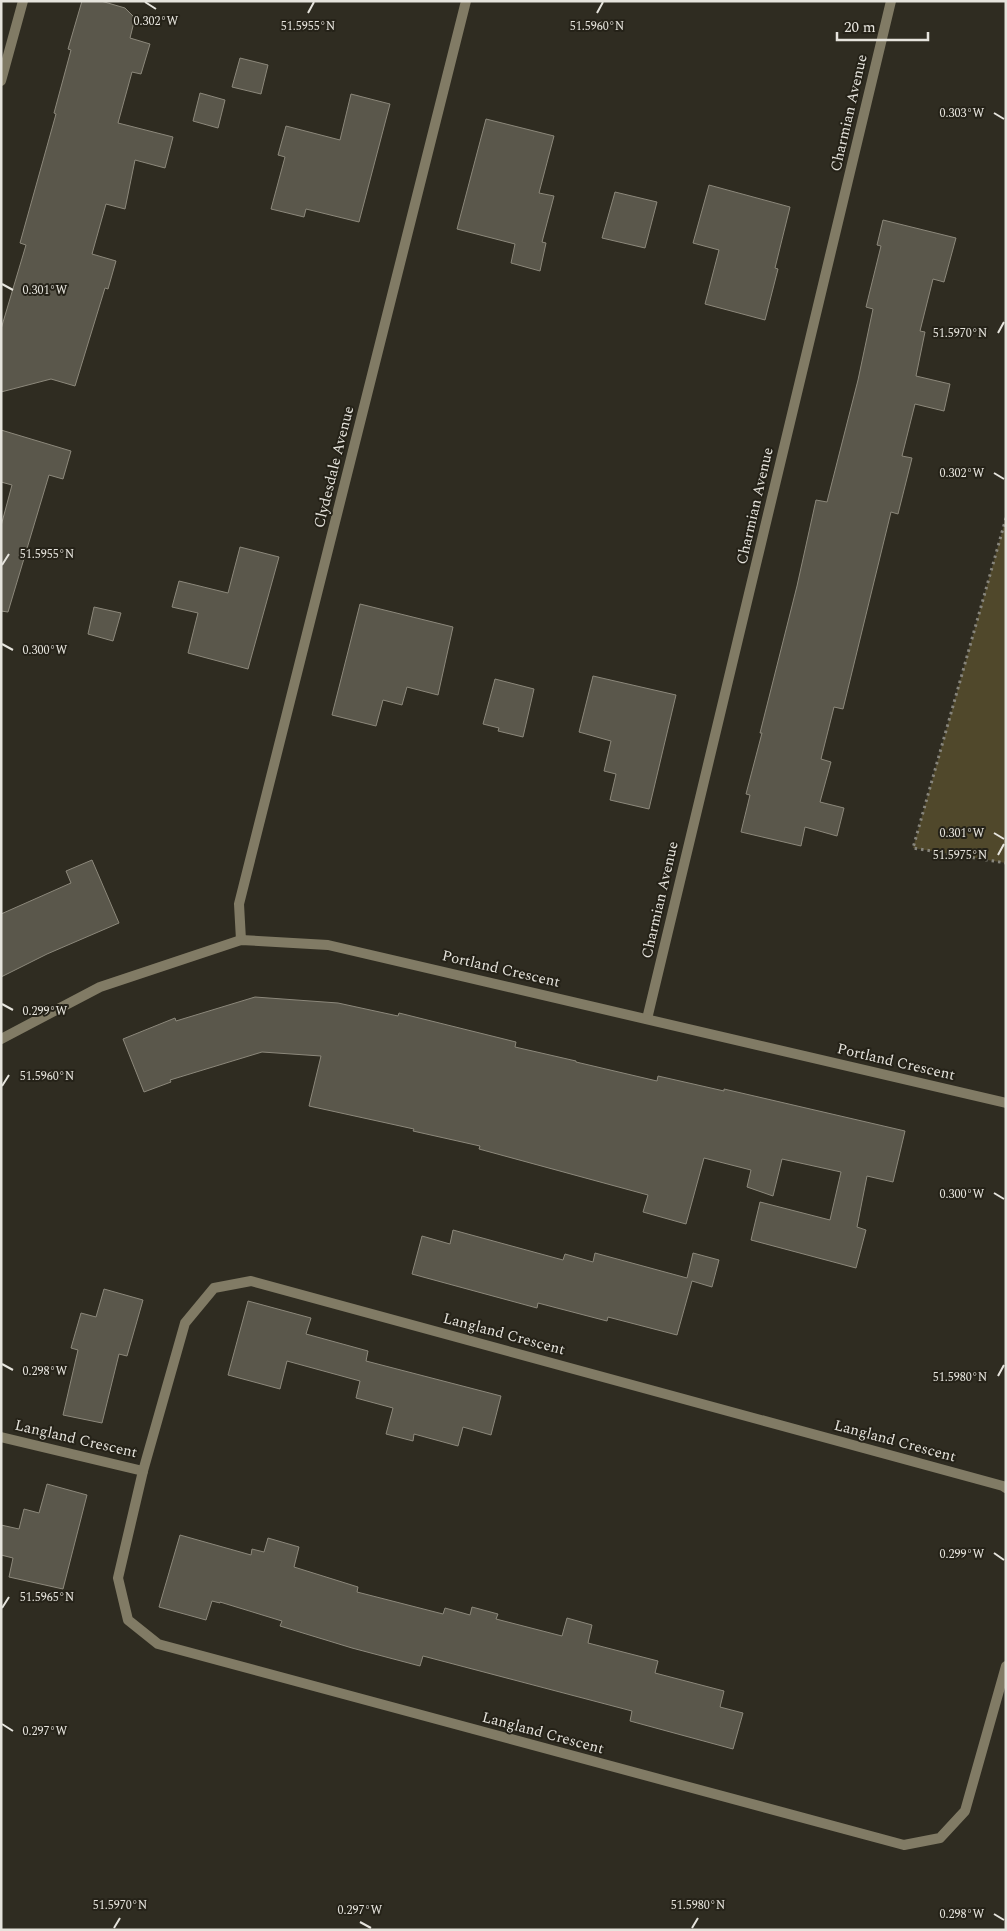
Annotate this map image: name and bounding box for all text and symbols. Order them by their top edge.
scale bar [837,10,928,42]
text: 0.302°W [134,12,179,31]
text: 20 m [844,16,876,39]
text: 51.5955°N [281,17,335,36]
text: 51.5960°N [570,17,624,36]
street label: Charmian Avenue [824,52,874,174]
text: 0.303°W [940,104,985,123]
text: 0.301°W [23,281,68,300]
text: 51.5970°N [933,324,987,343]
street label: Clydesdale Avenue [308,403,360,531]
street label: Charmian Avenue [730,445,780,567]
text: 0.302°W [940,464,985,483]
text: 51.5955°N [20,545,74,564]
text: 0.300°W [23,641,68,660]
text: 0.301°W [940,824,985,843]
street label: Charmian Avenue [635,839,685,961]
text: 51.5975°N [933,846,987,865]
street label: Portland Crescent [440,944,562,994]
text: 0.299°W [23,1002,68,1021]
street label: Portland Crescent [835,1037,957,1087]
text: 51.5960°N [20,1067,74,1086]
text: 0.300°W [940,1185,985,1204]
street label: Langland Crescent [441,1307,567,1361]
text: 0.298°W [23,1362,68,1381]
text: 51.5980°N [933,1368,987,1387]
street label: Langland Crescent [12,1414,140,1464]
street label: Langland Crescent [832,1414,958,1468]
text: 0.299°W [940,1545,985,1564]
text: 51.5965°N [20,1588,74,1607]
street label: Langland Crescent [480,1706,606,1760]
text: 0.297°W [23,1722,68,1741]
text: 51.5970°N [93,1896,147,1915]
text: 51.5980°N [671,1896,725,1915]
text: 0.297°W [338,1901,383,1920]
text: 0.298°W [940,1905,985,1924]

